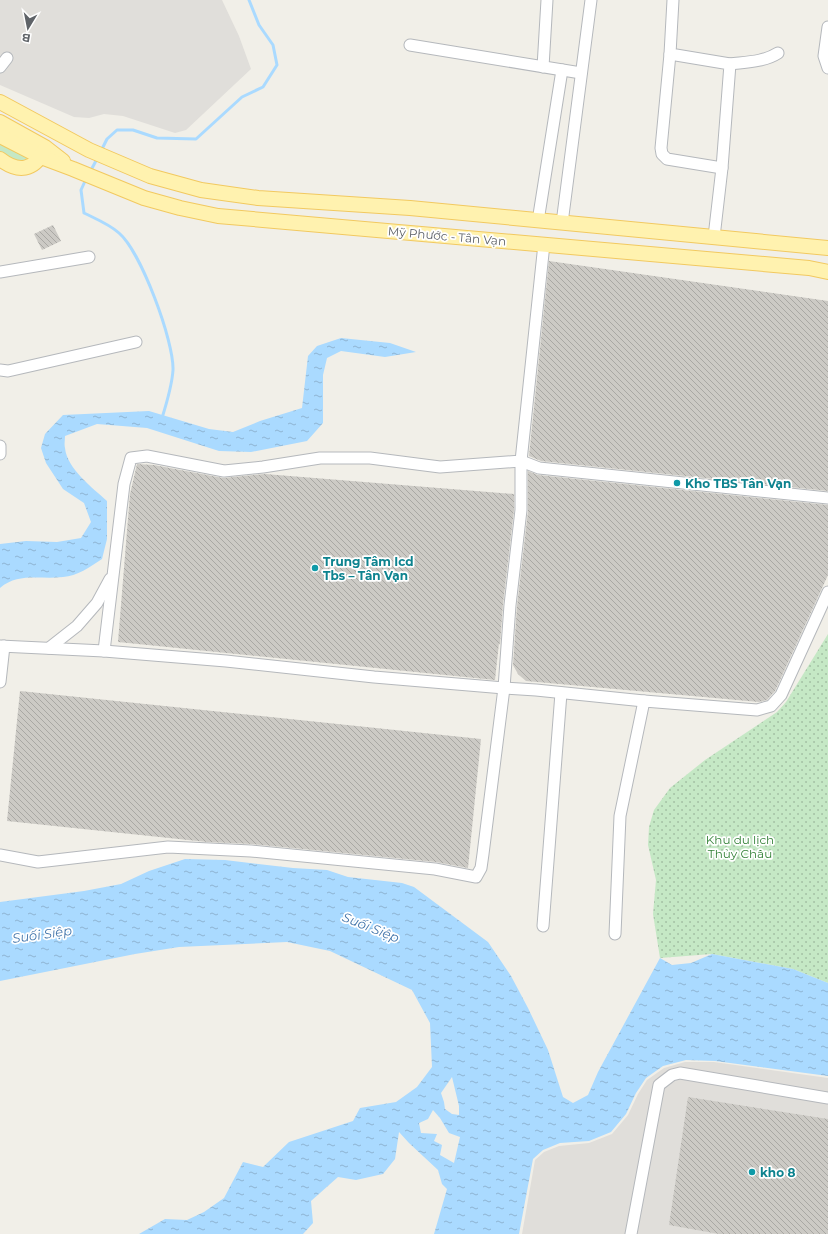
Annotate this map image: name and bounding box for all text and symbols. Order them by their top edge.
north arrow [8,8,48,48]
text: B [21,30,32,45]
street label: Mỹ Phước - Tân Vạn [387,223,507,249]
place label: Kho TBS Tân Vạn [685,476,791,491]
marker: Kho TBS Tân Vạn [672,478,682,488]
place label: Trung Tâm Icd Tbs – Tân Vạn [323,554,414,583]
marker: Trung Tâm Icd Tbs – Tân Vạn [310,563,320,573]
park label: Khu du lịch Thủy Châu [706,832,774,861]
water label: Suối Siệp [340,908,402,946]
water label: Suối Siệp [11,922,73,946]
place label: kho 8 [760,1165,795,1180]
marker: kho 8 [747,1167,757,1177]

